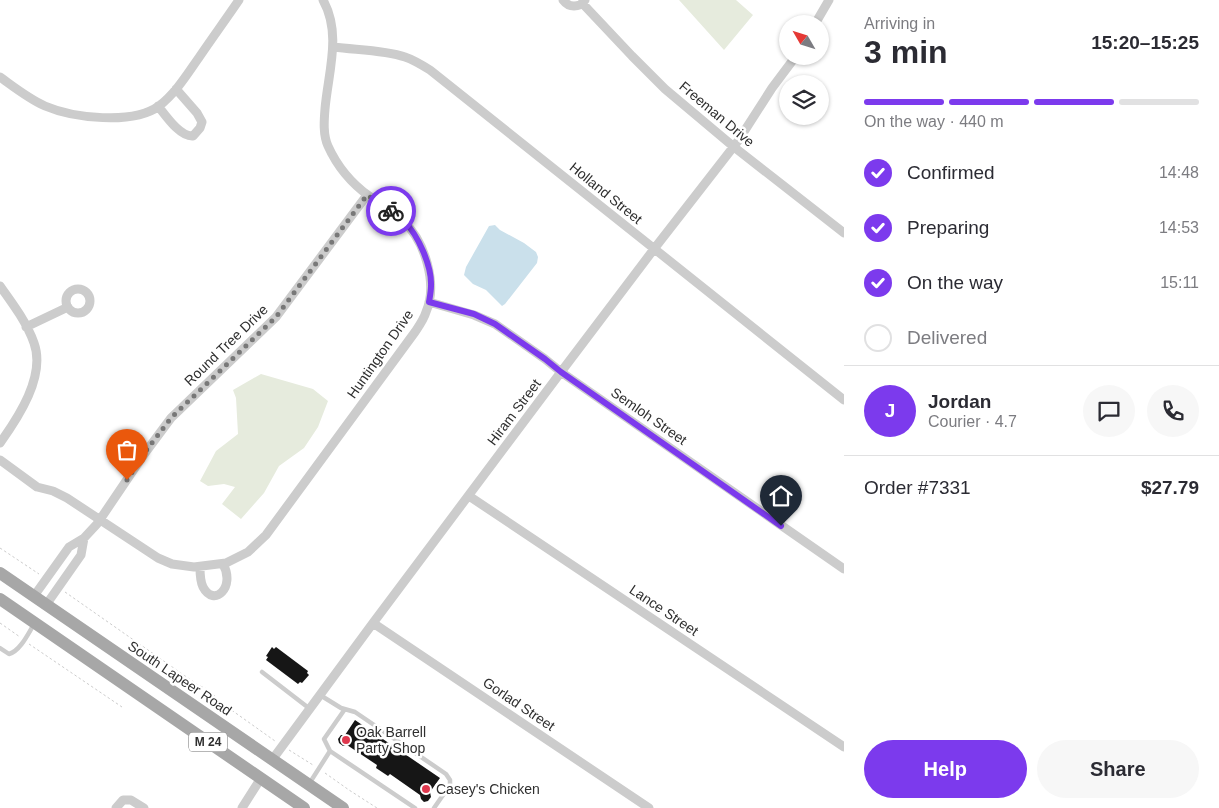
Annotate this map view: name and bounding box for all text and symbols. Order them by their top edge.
north arrow [779,15,829,65]
map controls [779,15,829,125]
text: Arriving in [864,15,935,32]
text: 15:20–15:25 [1091,32,1199,53]
text: 3 min [864,34,948,70]
button: layers [779,75,829,125]
street label: Freeman Drive [676,78,758,150]
text: On the way · 440 m [864,113,1004,130]
street label: Holland Street [566,159,646,227]
icon: check [864,159,892,187]
text: Confirmed [907,162,995,183]
text: 14:48 [1159,164,1199,181]
courier [366,186,416,236]
icon: bike [377,197,405,225]
icon: check [864,214,892,242]
text: Preparing [907,217,989,238]
text: 14:53 [1159,219,1199,236]
icon: check [864,269,892,297]
text: On the way [907,272,1003,293]
text: 15:11 [1160,274,1199,291]
street label: Round Tree Drive [181,301,271,389]
street label: Huntington Drive [344,307,417,401]
text: Delivered [907,327,987,348]
street label: Hiram Street [484,376,544,448]
street label: Semloh Street [608,384,690,448]
button: chat [1083,385,1135,437]
button: phone [1147,385,1199,437]
text: Jordan [928,391,991,412]
text: J [885,400,895,421]
text: Courier · 4.7 [928,413,1017,430]
pin [106,429,148,480]
icon: bag [113,436,141,464]
pin [760,475,802,526]
text: Order #7331 [864,477,971,498]
text: $27.79 [1141,477,1199,498]
icon: home [767,482,795,510]
street label: Lance Street [627,581,701,639]
street label: South Lapeer Road [125,637,235,719]
street label: Gorlad Street [480,674,558,734]
place label: Oak Barrell Party Shop [356,724,426,756]
road number: M 24 [189,732,227,752]
marker: Oak Barrell Party Shop [340,734,352,746]
button: Help [864,740,1027,798]
button: Share [1037,740,1199,798]
place label: Casey's Chicken [436,781,540,797]
marker: Casey's Chicken [420,783,432,795]

